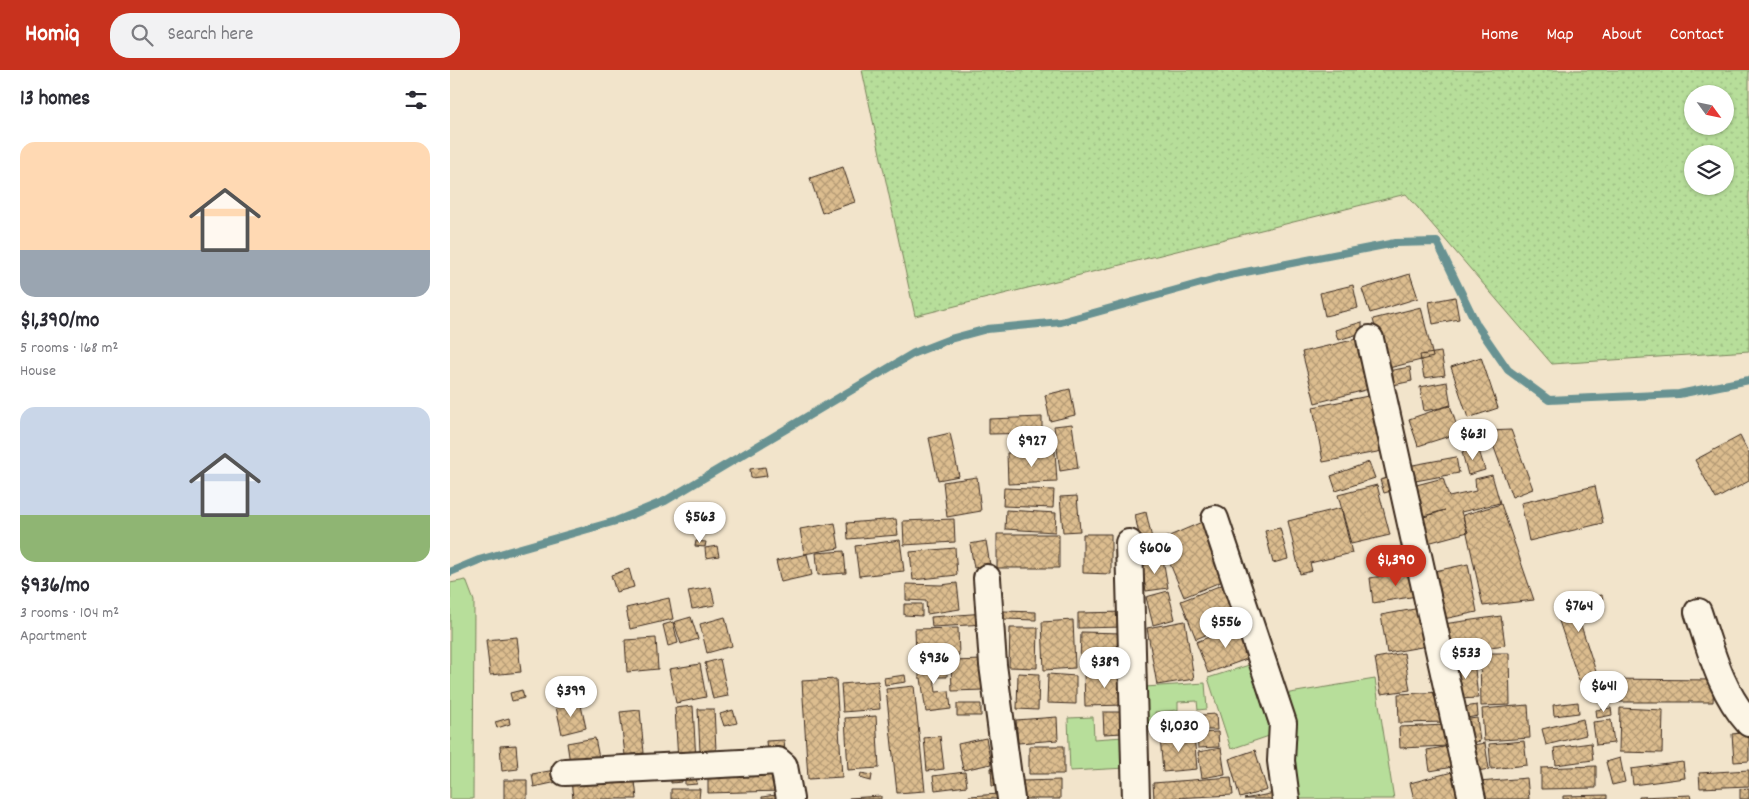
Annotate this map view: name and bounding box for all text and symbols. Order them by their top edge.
search box [110,13,460,58]
text: Homiq [25,18,80,52]
icon: search [128,21,156,49]
text: Search here [168,22,253,49]
text: Home [1481,23,1518,48]
text: Map [1546,23,1574,48]
text: About [1602,23,1642,48]
text: Contact [1670,23,1724,48]
text: 13 homes [20,85,90,115]
north arrow [1684,85,1734,135]
map controls [1684,85,1734,195]
icon: filters [402,86,430,114]
button: layers [1684,145,1734,195]
icon: home [180,175,270,265]
text: $1,390/mo [20,307,99,337]
text: 5 rooms · 168 m² [20,337,118,360]
text: House [20,360,56,383]
pin: $631 [1443,418,1503,461]
text: $631 [1460,423,1486,446]
pin: $927 [1002,426,1062,468]
text: $927 [1018,430,1046,453]
icon: home [180,440,270,530]
pin: $563 [670,502,730,544]
text: $563 [685,506,715,529]
pin: $606 [1125,532,1185,575]
text: $606 [1139,537,1171,560]
pin: $1,390 [1355,544,1437,587]
text: $1,390 [1377,549,1415,572]
text: $936/mo [20,572,90,602]
pin: $764 [1549,590,1609,633]
text: $764 [1565,595,1593,618]
text: 3 rooms · 104 m² [20,602,119,625]
pin: $556 [1196,606,1256,649]
text: $556 [1211,611,1241,634]
text: Apartment [20,625,87,648]
pin: $533 [1436,638,1496,680]
pin: $936 [904,642,964,685]
text: $533 [1451,642,1481,665]
pin: $389 [1075,646,1135,689]
text: $936 [919,647,949,670]
text: $389 [1091,651,1119,674]
pin: $641 [1574,670,1634,713]
text: $641 [1591,675,1617,698]
pin: $399 [541,676,601,718]
text: $399 [556,680,586,703]
pin: $1,030 [1138,710,1220,753]
text: $1,030 [1159,715,1199,738]

